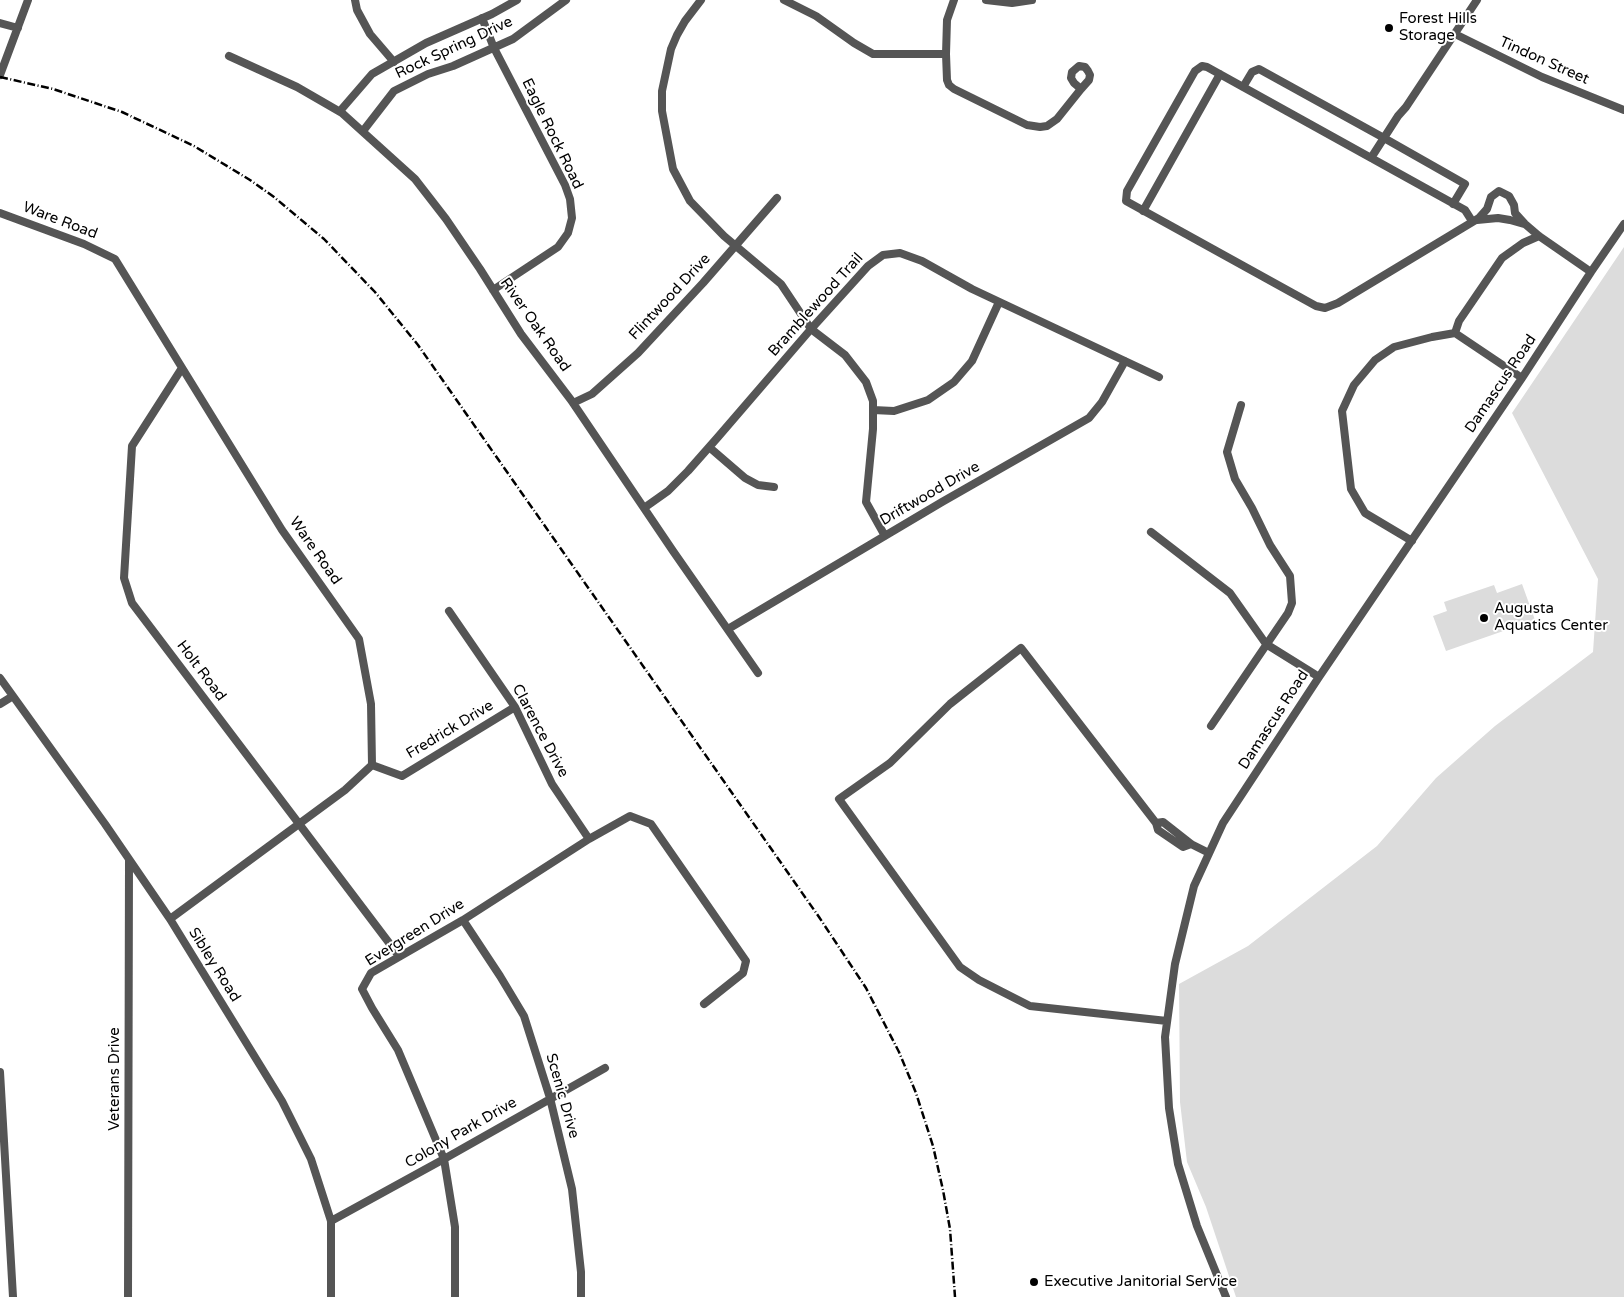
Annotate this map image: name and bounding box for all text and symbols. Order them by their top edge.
place label: Forest Hills Storage [1399,10,1477,45]
street label: Rock Spring Drive [392,13,516,83]
marker: Forest Hills Storage [1383,22,1395,34]
street label: Tindon Street [1496,33,1592,89]
street label: Eagle Rock Road [517,76,587,192]
street label: Ware Road [20,199,100,243]
street label: Flintwood Drive [625,250,715,344]
street label: Bramblewood Trail [765,250,867,360]
street label: River Oak Road [496,275,574,375]
street label: Damascus Road [1461,331,1541,437]
street label: Driftwood Drive [877,458,983,530]
street label: Ware Road [285,514,345,588]
place label: Augusta Aquatics Center [1494,600,1608,635]
marker: Augusta Aquatics Center [1478,612,1490,624]
street label: Holt Road [172,637,230,705]
street label: Damascus Road [1235,667,1313,773]
street label: Clarence Drive [508,681,572,781]
street label: Fredrick Drive [403,697,497,763]
street label: Evergreen Drive [362,895,468,971]
street label: Sibley Road [184,925,244,1005]
street label: Veterans Drive [106,1027,124,1131]
street label: Scenic Drive [541,1052,583,1140]
street label: Colony Park Drive [402,1094,520,1172]
place label: Executive Janitorial Service [1044,1273,1237,1291]
marker: Executive Janitorial Service [1028,1276,1040,1288]

